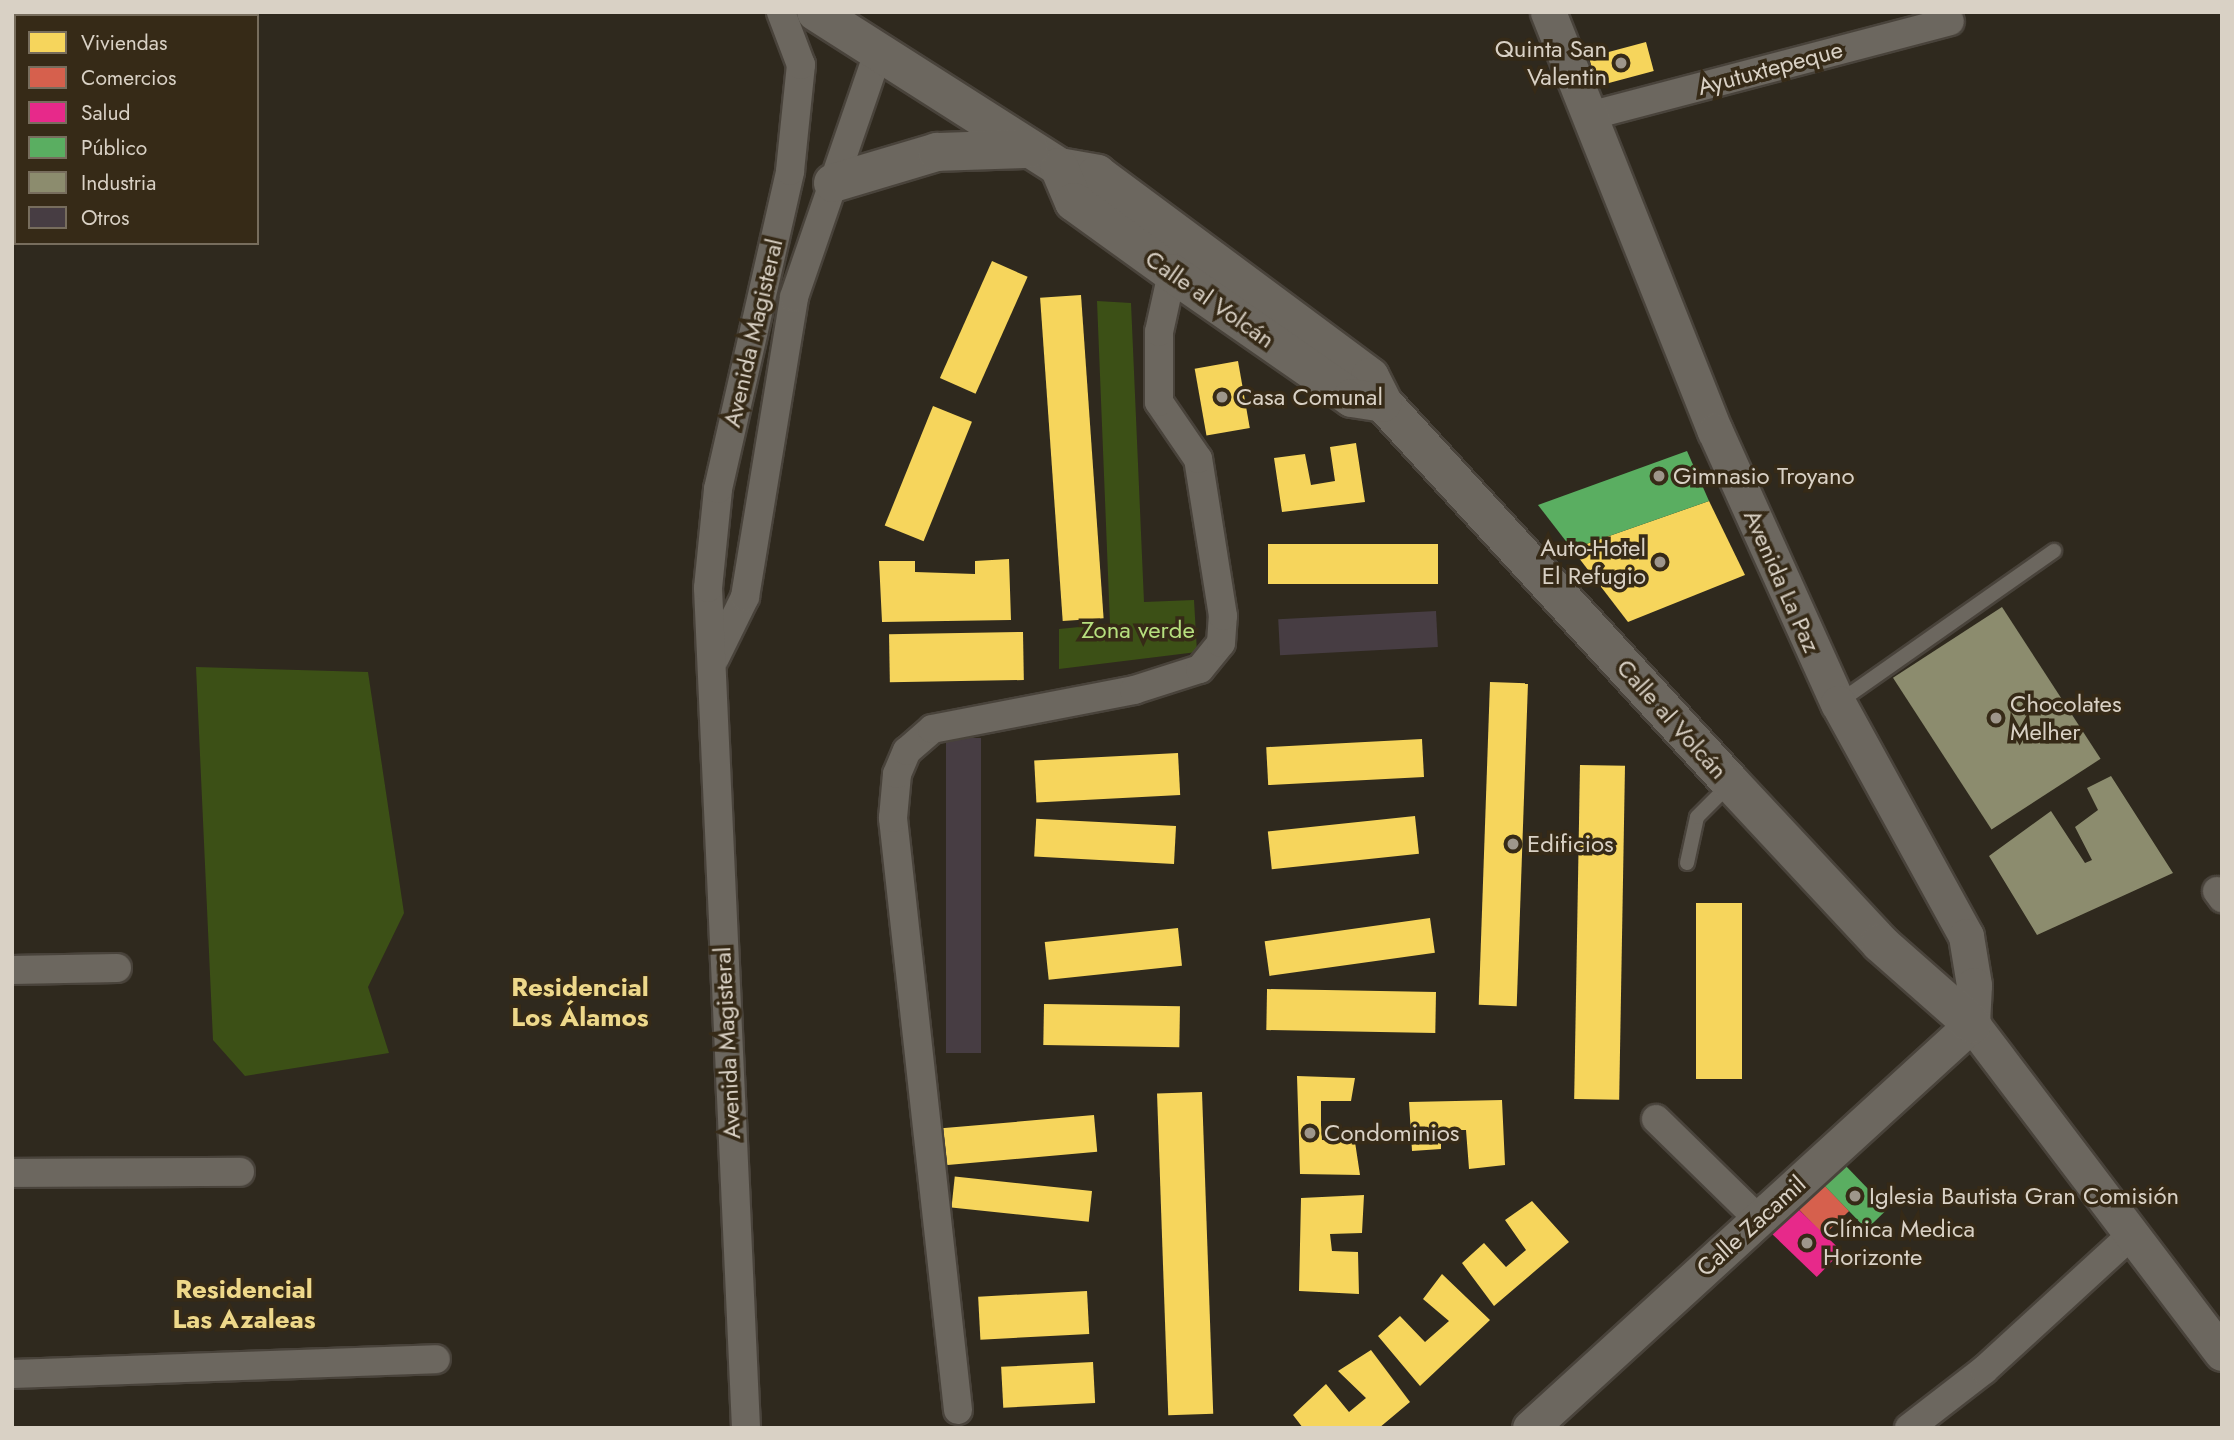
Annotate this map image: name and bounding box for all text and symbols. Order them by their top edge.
legend [14,14,259,245]
text: Viviendas [81,28,167,58]
place label: Quinta San Valentin [1495,35,1607,91]
street label: Ayutuxtepeque [1694,35,1846,101]
marker: Quinta San Valentin [1613,55,1629,71]
text: Comercios [81,63,176,93]
text: Salud [81,98,130,128]
text: Público [81,133,147,163]
text: Industria [81,168,156,198]
text: Otros [81,203,129,233]
street label: Avenida Magisteral [717,236,789,430]
street label: Calle al Volcán [1140,244,1280,354]
place label: Casa Comunal [1236,383,1383,411]
marker: Casa Comunal [1214,389,1230,405]
place label: Gimnasio Troyano [1673,462,1855,490]
marker: Gimnasio Troyano [1651,468,1667,484]
street label: Avenida La Paz [1738,505,1826,657]
place label: Auto-Hotel El Refugio [1540,534,1646,590]
marker: Auto-Hotel El Refugio [1652,554,1668,570]
park label: Zona verde [1081,616,1195,644]
street label: Calle al Volcán [1611,653,1733,785]
place label: Chocolates Melher [2010,690,2122,746]
marker: Chocolates Melher [1988,710,2004,726]
place label: Edificios [1527,830,1614,858]
marker: Edificios [1505,836,1521,852]
street label: Avenida Magisteral [708,946,746,1140]
district label: Residencial Los Álamos [511,972,649,1034]
place label: Condominios [1324,1119,1460,1147]
marker: Condominios [1302,1125,1318,1141]
street label: Calle Zacamil [1691,1170,1811,1282]
place label: Iglesia Bautista Gran Comisión [1869,1182,2179,1210]
marker: Iglesia Bautista Gran Comisión [1847,1188,1863,1204]
place label: Clínica Medica Horizonte [1823,1215,1975,1271]
marker: Clínica Medica Horizonte [1797,1233,1817,1253]
district label: Residencial Las Azaleas [172,1274,316,1336]

